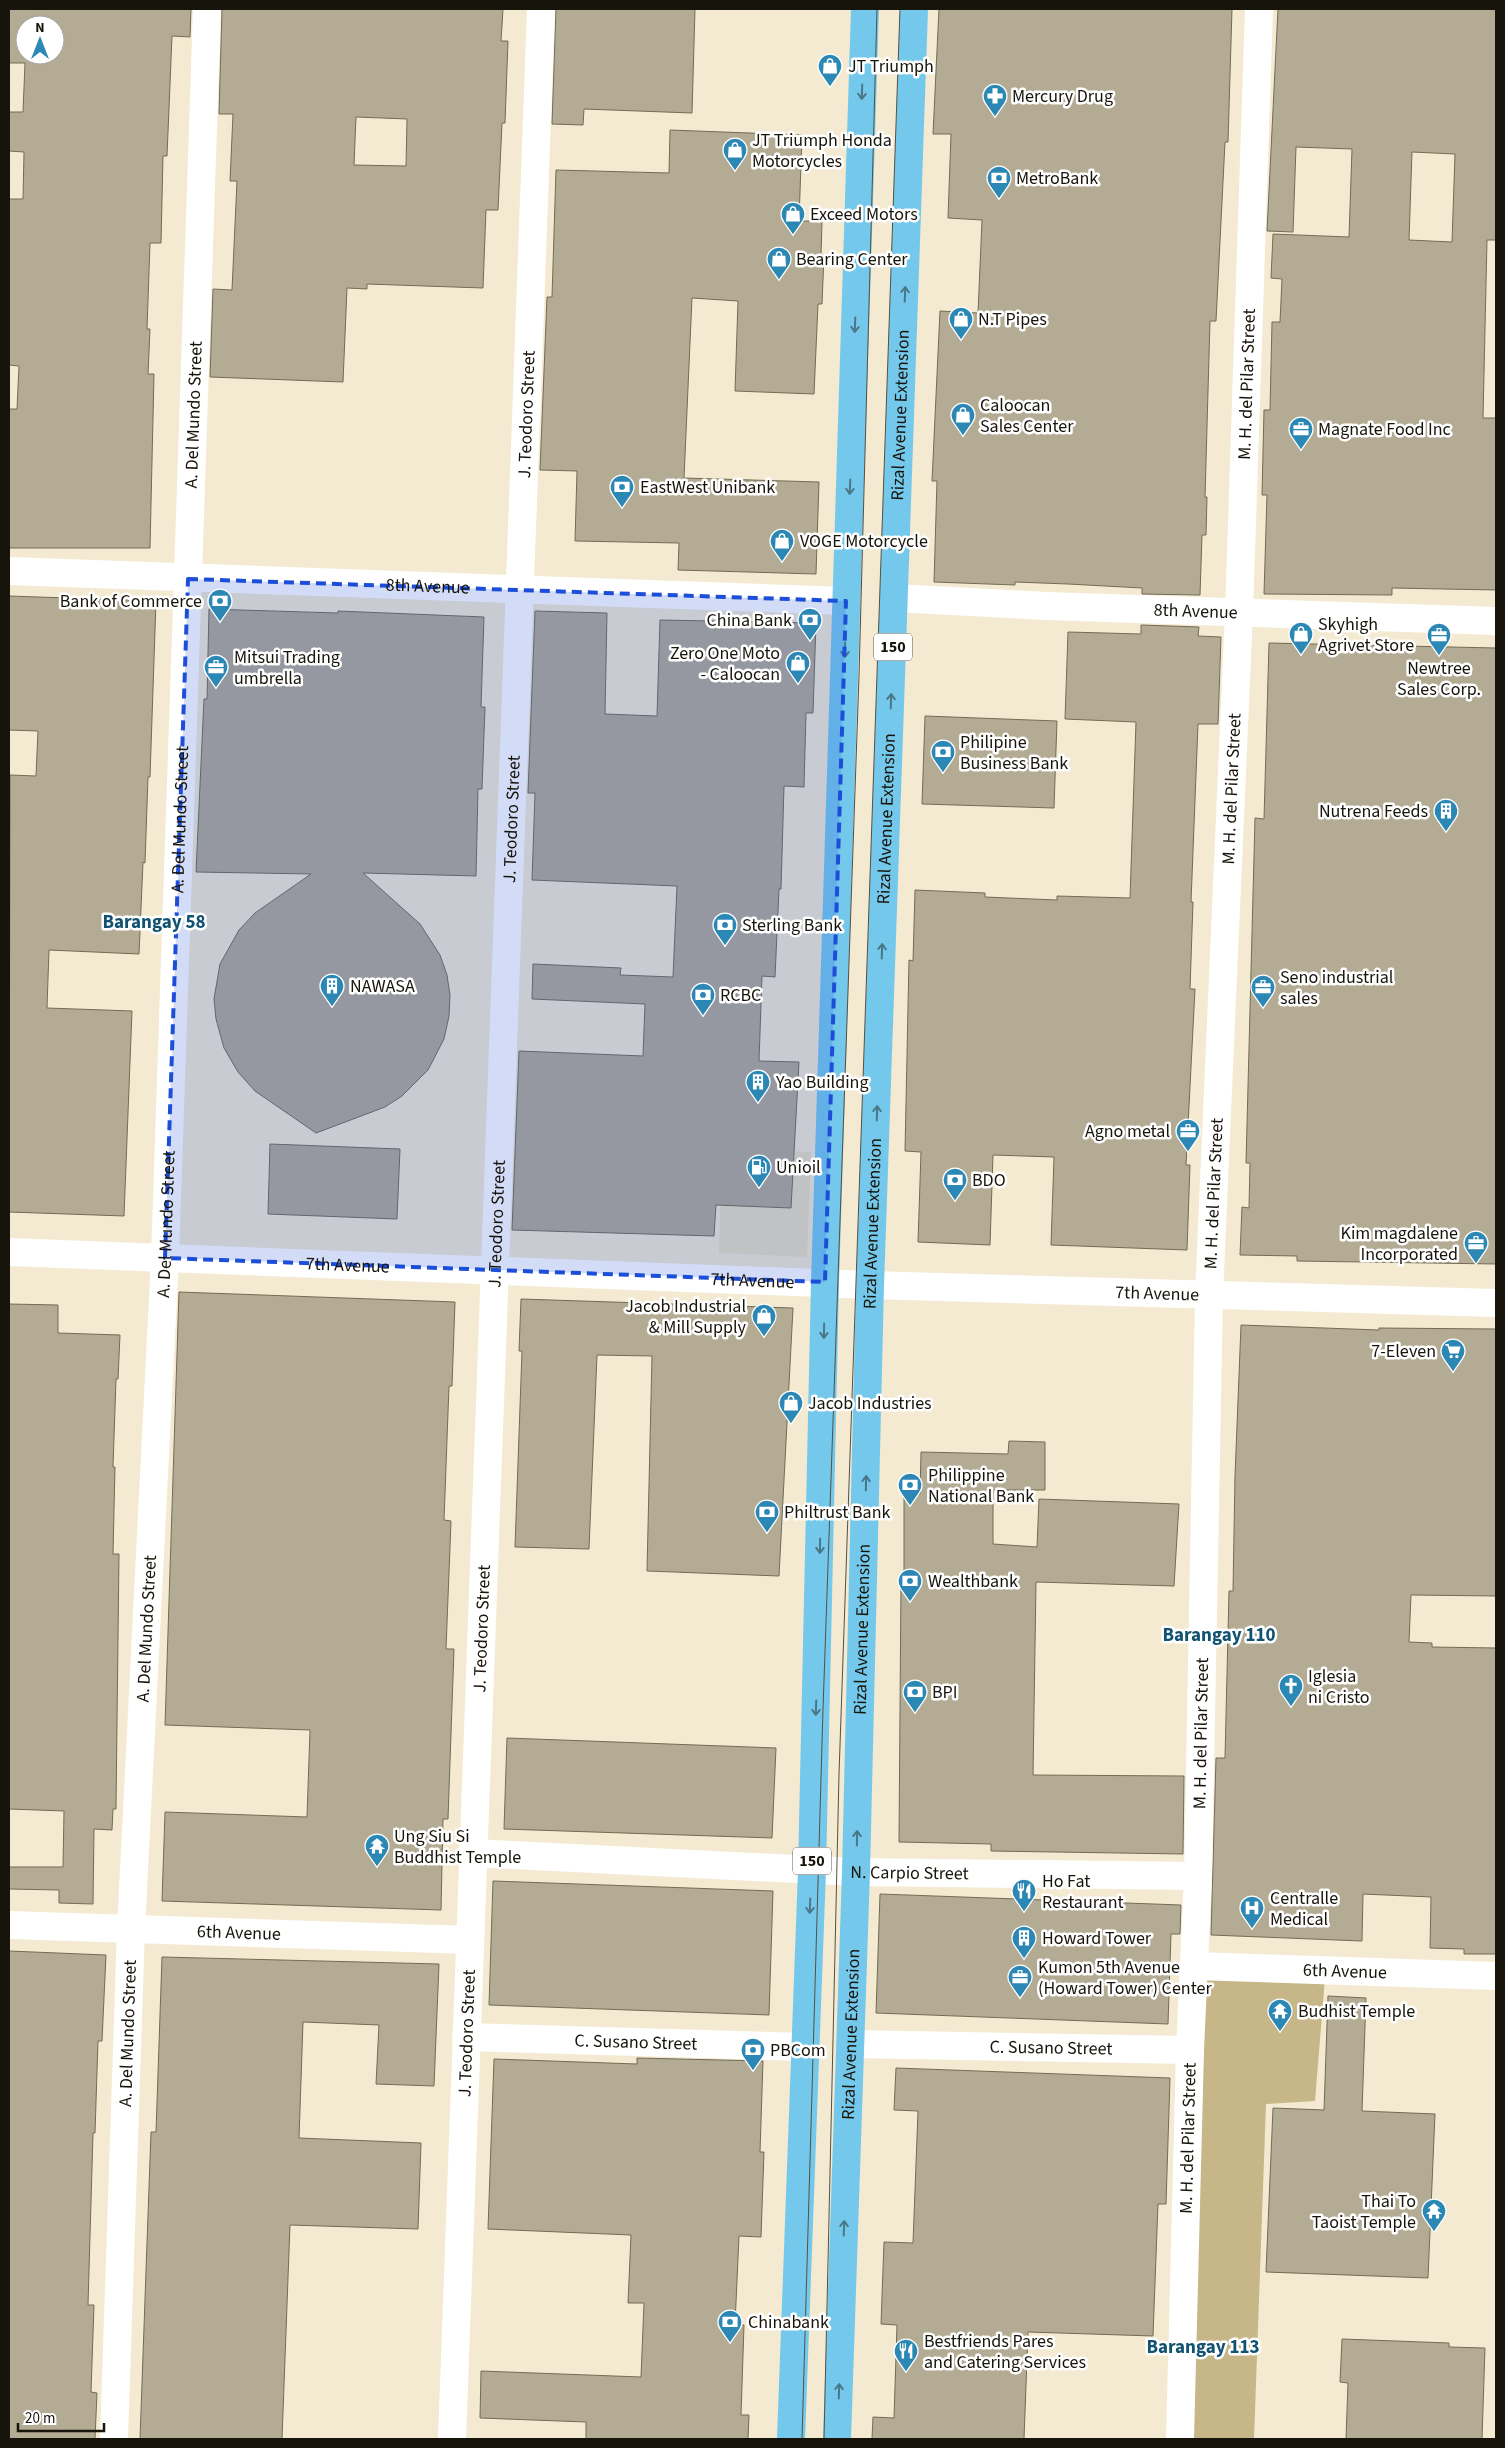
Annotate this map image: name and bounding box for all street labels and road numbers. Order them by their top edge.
street label: M. H. del Pilar Street [1232,308,1262,460]
street label: Rizal Avenue Extension [885,329,915,501]
street label: A. Del Mundo Street [178,341,208,489]
street label: J. Teodoro Street [512,350,541,479]
street label: 8th Avenue [385,572,470,600]
street label: 8th Avenue [1153,597,1238,625]
road number: 150 [874,634,912,660]
street label: M. H. del Pilar Street [1215,713,1247,865]
street label: Rizal Avenue Extension [871,733,902,905]
street label: A. Del Mundo Street [165,745,195,893]
street label: J. Teodoro Street [497,755,526,883]
street label: M. H. del Pilar Street [1198,1117,1229,1270]
street label: Rizal Avenue Extension [857,1138,888,1309]
street label: A. Del Mundo Street [151,1150,181,1298]
street label: J. Teodoro Street [482,1159,511,1288]
street label: 7th Avenue [305,1251,390,1279]
street label: 7th Avenue [710,1266,795,1295]
street label: 7th Avenue [1115,1280,1200,1307]
street label: Rizal Avenue Extension [847,1544,876,1715]
street label: A. Del Mundo Street [130,1554,162,1703]
street label: J. Teodoro Street [467,1564,496,1693]
street label: M. H. del Pilar Street [1187,1657,1215,1809]
road number: 150 [793,1848,831,1874]
street label: N. Carpio Street [850,1859,969,1886]
street label: 6th Avenue [197,1919,281,1946]
street label: Rizal Avenue Extension [835,1948,866,2120]
street label: 6th Avenue [1303,1957,1387,1985]
street label: A. Del Mundo Street [113,1959,142,2107]
street label: J. Teodoro Street [452,1969,481,2098]
street label: C. Susano Street [574,2028,698,2056]
street label: C. Susano Street [989,2034,1113,2061]
street label: M. H. del Pilar Street [1173,2062,1202,2214]

